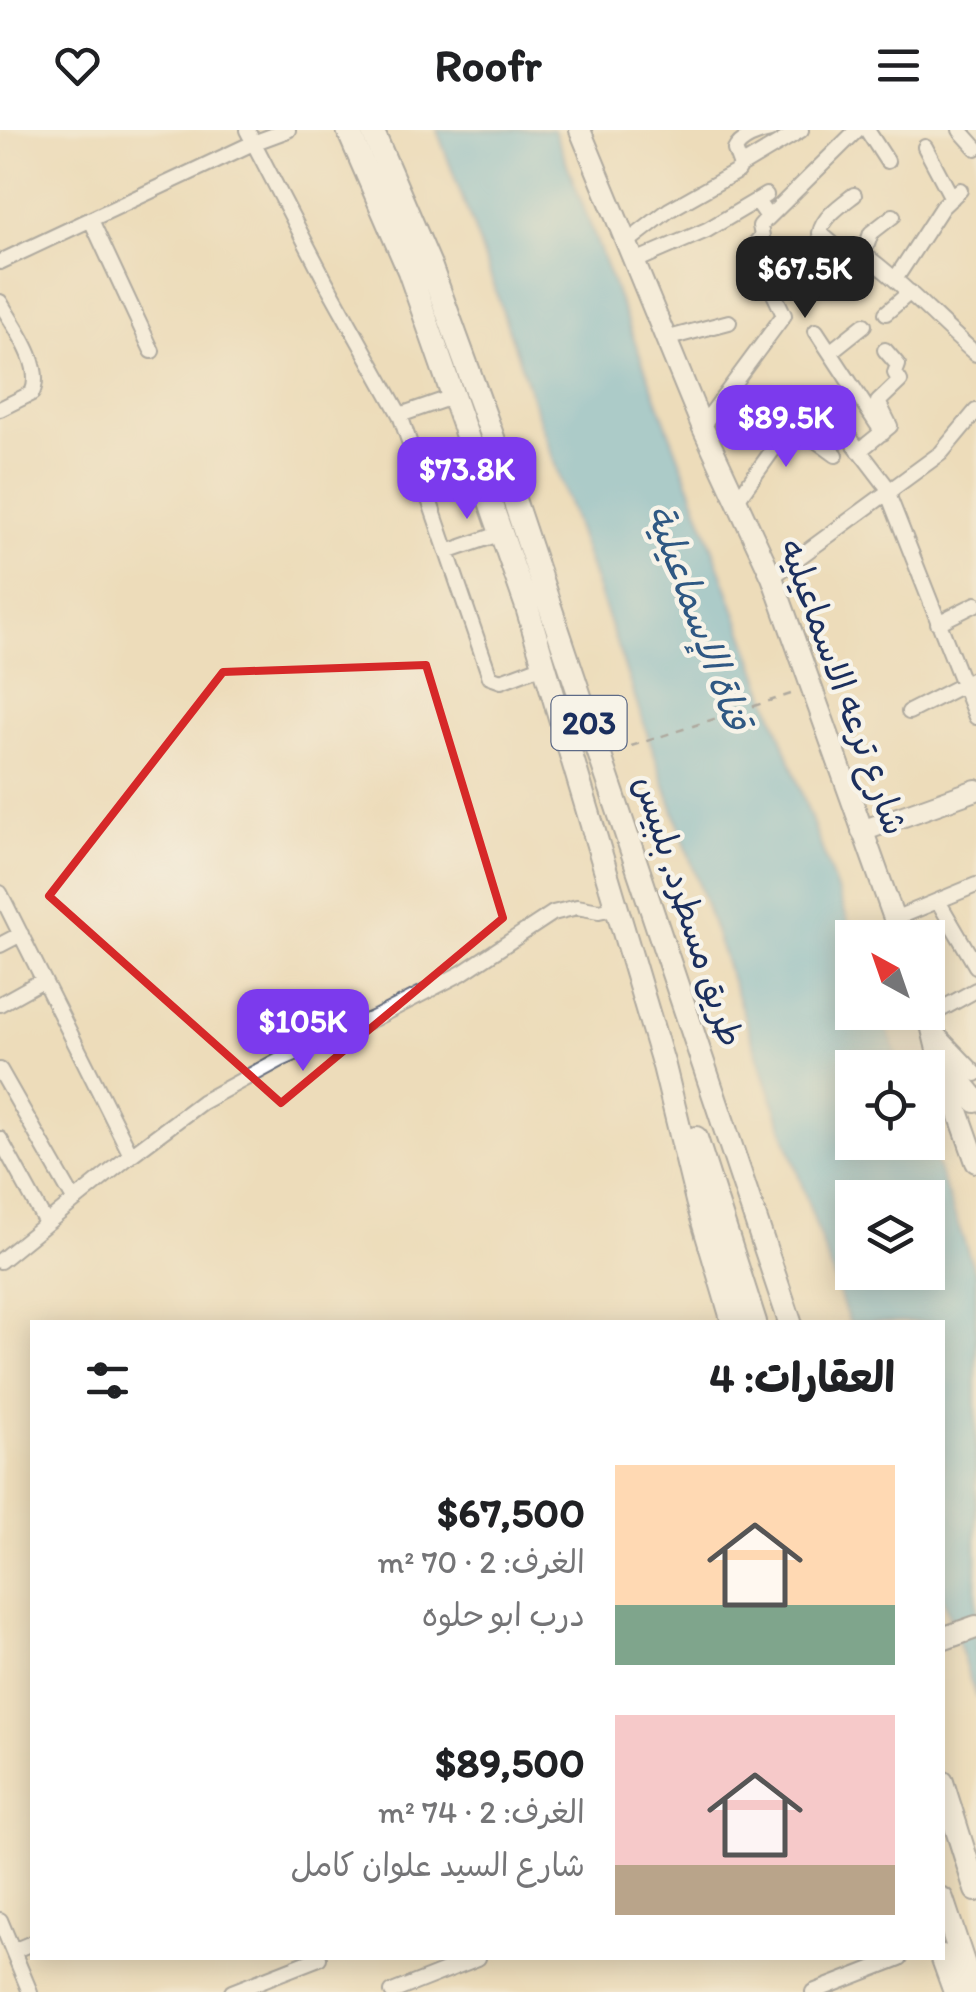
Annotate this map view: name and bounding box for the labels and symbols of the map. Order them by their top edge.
pin: $67.5K [724,236,886,321]
pin: $89.5K [705,385,867,470]
pin: $73.8K [386,437,548,522]
water label: قناة الإسماعيلية [635,498,762,740]
street label: شارع ترعه الاسماعيليه [767,533,917,842]
road number: 203 [552,696,626,750]
street label: طريق مسطرد, بلبيس [625,770,753,1052]
north arrow [835,920,945,1030]
pin: $105K [233,989,373,1074]

